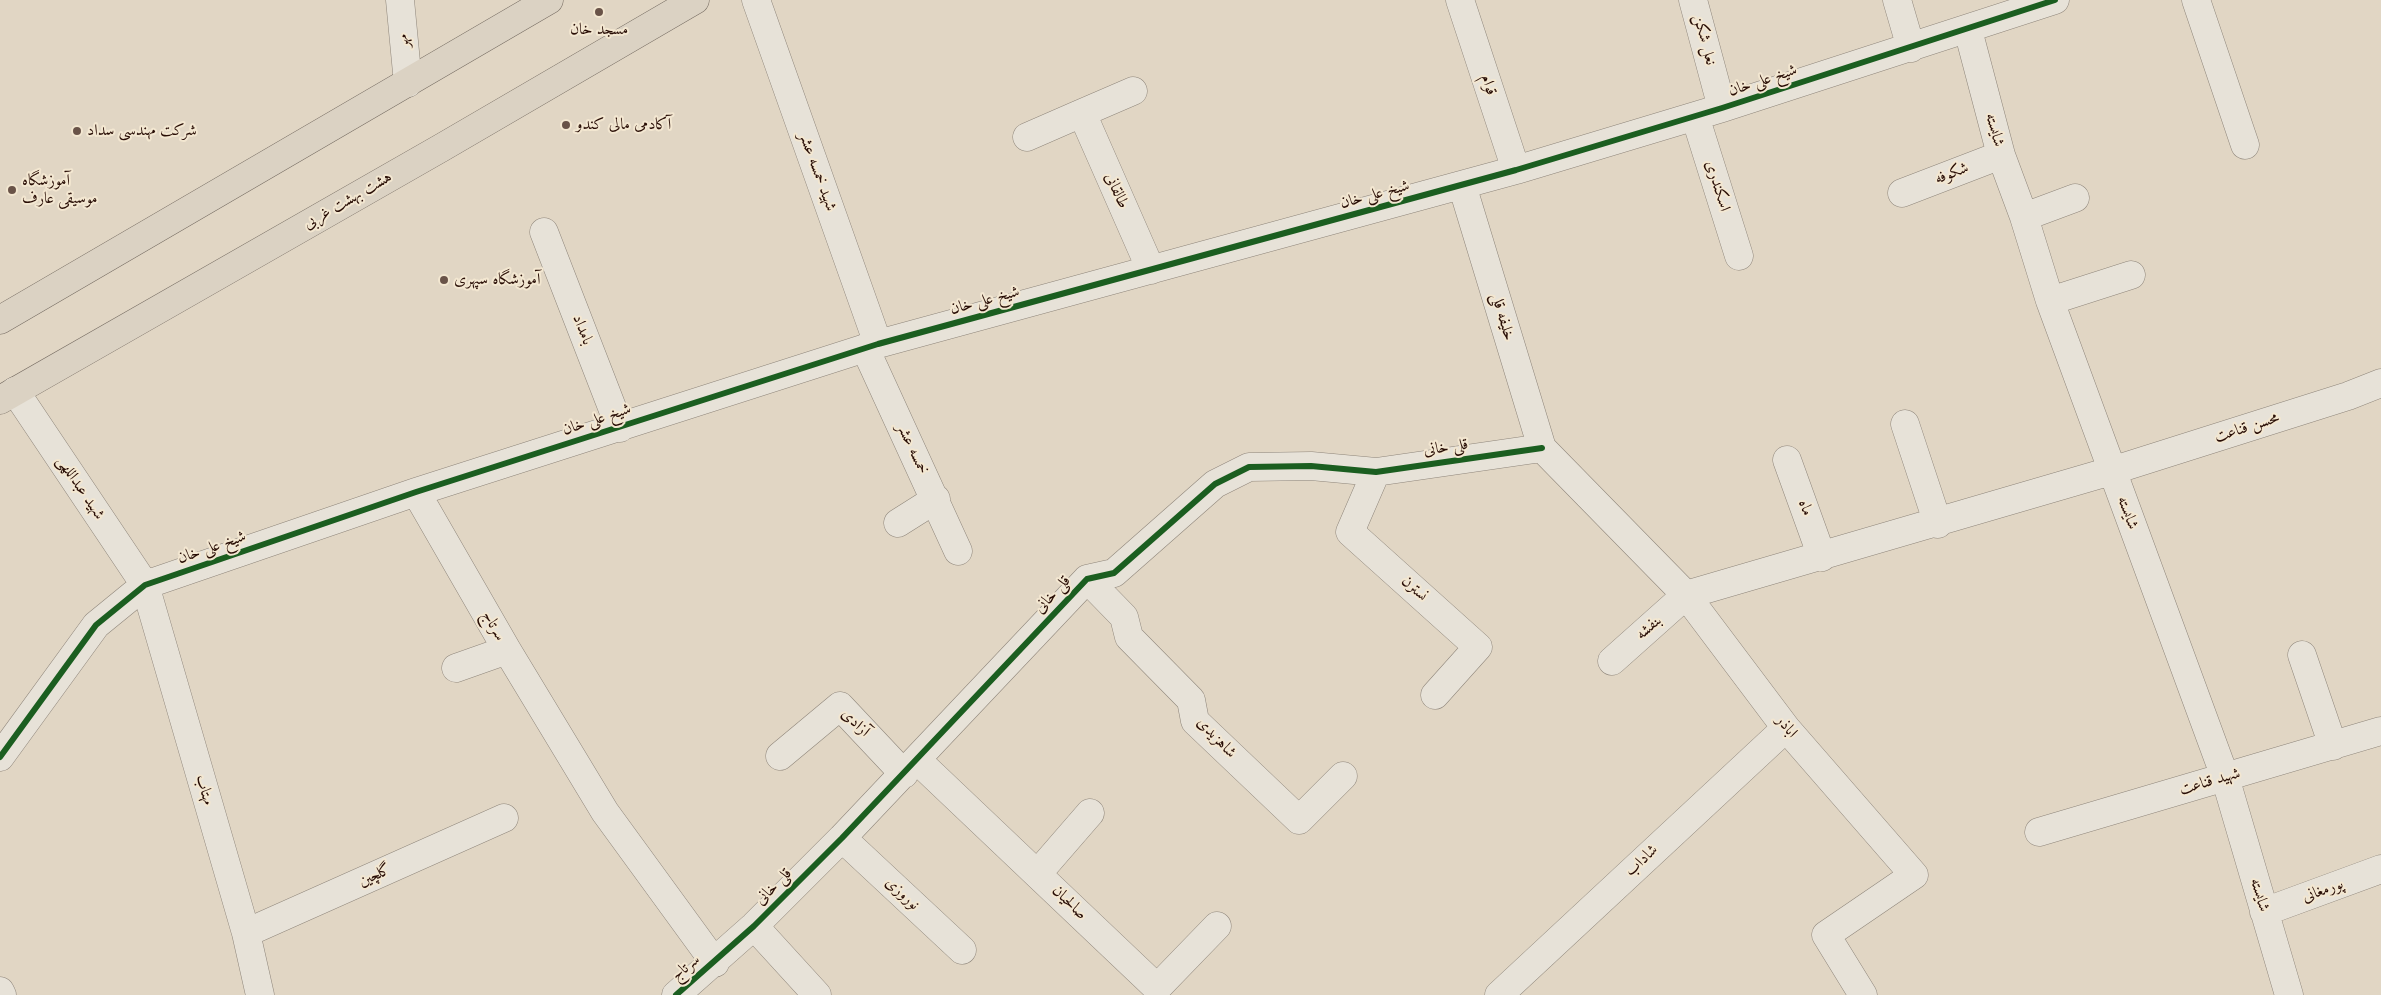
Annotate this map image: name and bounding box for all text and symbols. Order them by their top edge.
marker: مسجد خان [593,6,605,18]
street label: نعل شکن [1688,12,1720,68]
place label: مسجد خان [570,20,628,40]
street label: مهر [394,33,414,49]
street label: شیخ علی خان [1726,61,1800,101]
street label: قوام [1476,72,1500,98]
street label: شایسته [1980,111,2008,149]
place label: آکادمی مالی کندو [576,115,671,135]
marker: آکادمی مالی کندو [560,119,572,131]
place label: شرکت مهندسی سداد [87,121,197,141]
marker: شرکت مهندسی سداد [71,125,83,137]
street label: شهید خمسه عشر [794,130,840,214]
street label: اسکندری [1700,158,1734,214]
street label: شکوفه [1932,159,1972,189]
street label: هشت بهشت غربی [300,168,396,234]
street label: طالقانی [1100,170,1132,212]
place label: آموزشگاه موسیقی عارف [22,171,97,209]
street label: شیخ علی خان [1338,177,1412,213]
marker: آموزشگاه موسیقی عارف [6,184,18,196]
place label: آموزشگاه سپهری [454,270,540,290]
marker: آموزشگاه سپهری [438,274,450,286]
street label: شیخ علی خان [948,283,1022,319]
street label: خلیفه قلی [1486,291,1518,343]
street label: بامداد [567,312,597,348]
street label: شیخ علی خان [560,400,634,440]
street label: محسن قناعت [2212,409,2282,447]
street label: خمسه عشر [892,421,932,477]
street label: قلی خانی [1423,435,1469,461]
street label: شهید عبداللهی [52,452,108,524]
street label: شایسته [2112,494,2142,532]
street label: ماه [1793,497,1817,519]
street label: شیخ علی خان [175,527,249,569]
street label: قلی خانی [1031,572,1075,618]
street label: نسترن [1397,572,1431,606]
street label: سرتاج [477,608,509,644]
street label: بنفشه [1632,612,1666,644]
street label: آزادی [837,705,873,741]
street label: اباذر [1771,712,1801,742]
street label: شاهزیدی [1192,713,1240,763]
street label: شهید قناعت [2177,764,2243,800]
street label: مهتاب [191,773,217,807]
street label: شاداب [1621,841,1663,881]
street label: گلچین [356,860,394,892]
street label: قلی خانی [751,864,797,910]
street label: نوروزی [881,873,923,915]
street label: پورمغانی [2300,875,2346,907]
street label: شایسته [2245,876,2273,914]
street label: صالحیان [1047,882,1091,924]
street label: سرتاج [668,950,704,986]

